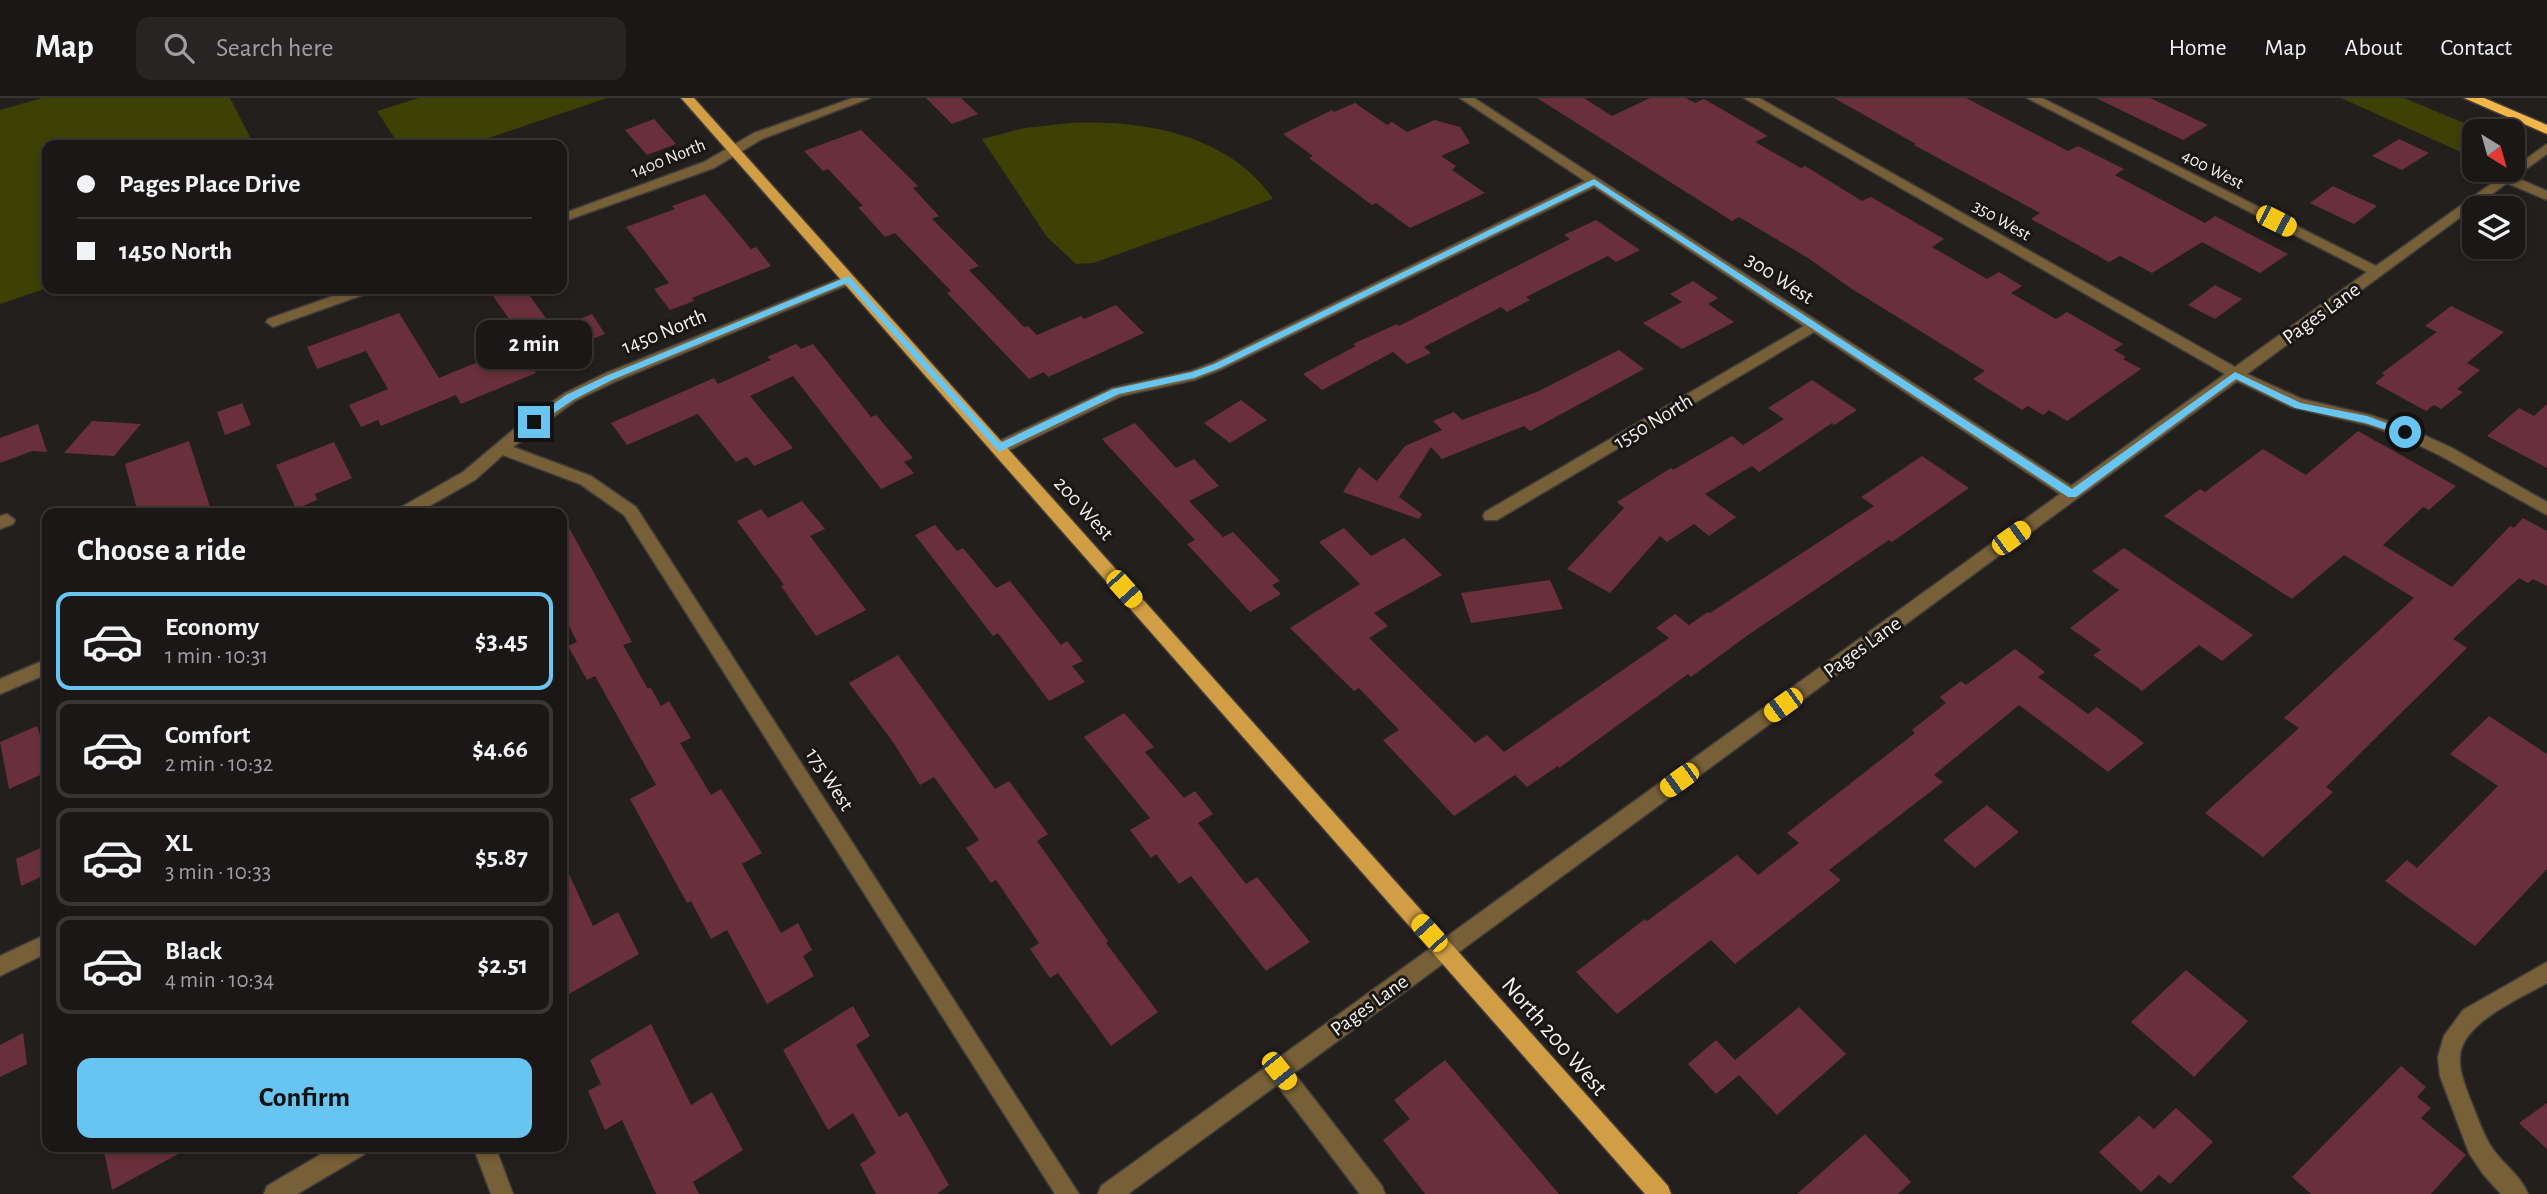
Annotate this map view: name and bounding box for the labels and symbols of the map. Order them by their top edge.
north arrow [2462,119,2525,182]
street label: 1400 North [629,136,708,182]
street label: 400 West [2179,147,2247,193]
street label: 350 West [1970,197,2034,245]
car [2253,202,2300,240]
street label: 300 West [1742,249,1818,308]
street label: Pages Lane [2279,278,2364,348]
street label: 1450 North [619,305,709,358]
callout: 2 min [476,320,592,370]
street label: 1550 North [1610,390,1696,453]
route end [518,406,550,438]
route start [2389,416,2421,448]
street label: 200 West [1050,473,1117,544]
car [1988,517,2035,559]
car [1103,566,1146,612]
street label: Pages Lane [1820,612,1905,682]
car [1760,684,1807,726]
street label: 175 West [802,744,858,815]
car [1656,759,1703,801]
car [1408,910,1451,956]
street label: Pages Lane [1327,970,1412,1040]
street label: North 200 West [1497,973,1612,1100]
car [1258,1048,1301,1094]

